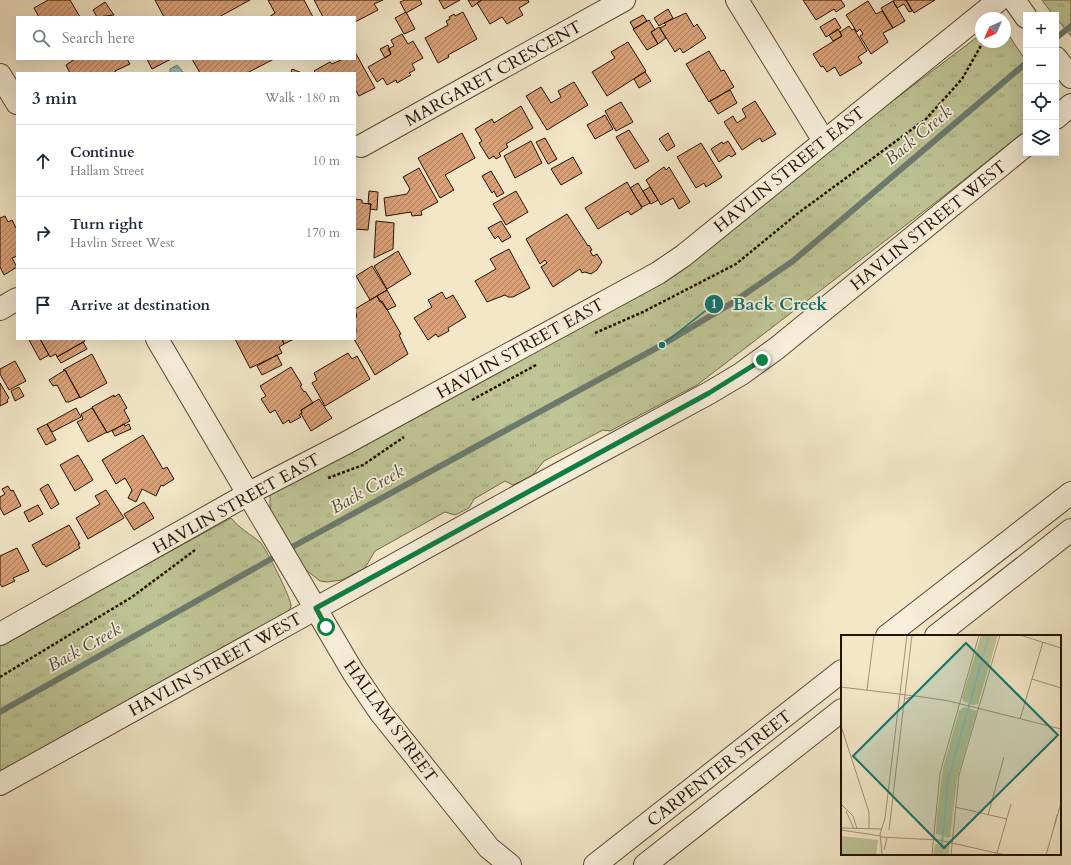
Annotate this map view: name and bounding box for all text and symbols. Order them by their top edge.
north arrow [975,12,1011,48]
map controls [1023,12,1059,156]
button: + [1023,12,1059,48]
street label: MARGARET CRESCENT [401,15,586,132]
search box [16,16,356,60]
icon: search [30,27,52,49]
text: Search here [62,28,135,48]
button: − [1023,48,1059,84]
button: locate [1023,84,1059,120]
text: 3 min [32,87,77,110]
text: Walk · 180 m [265,89,340,107]
water label: Back Creek [879,100,958,171]
street label: HAVLIN STREET EAST [709,101,870,238]
button: layers [1023,120,1059,156]
text: Continue [70,142,135,162]
icon: ahead [32,150,54,172]
text: 10 m [312,152,340,170]
street label: HAVLIN STREET WEST [845,155,1011,296]
text: Hallam Street [70,162,144,180]
text: Turn right [70,214,143,234]
icon: right [32,222,54,244]
text: 170 m [306,224,340,242]
text: Havlin Street West [70,234,174,252]
callout: Back Creek [704,289,835,319]
text: Back Creek [733,292,828,317]
street label: HAVLIN STREET EAST [432,293,608,404]
icon: arrive [32,294,54,316]
text: Arrive at destination [70,295,210,315]
text: 1 [711,296,717,312]
route end [753,351,771,369]
street label: HAVLIN STREET EAST [148,448,324,559]
water label: Back Creek [326,459,409,520]
street label: HAVLIN STREET WEST [124,607,306,722]
water label: Back Creek [43,617,126,678]
route start [317,618,335,636]
inset map [841,635,1061,855]
street label: HALLAM STREET [338,656,443,787]
street label: CARPENTER STREET [642,705,796,832]

